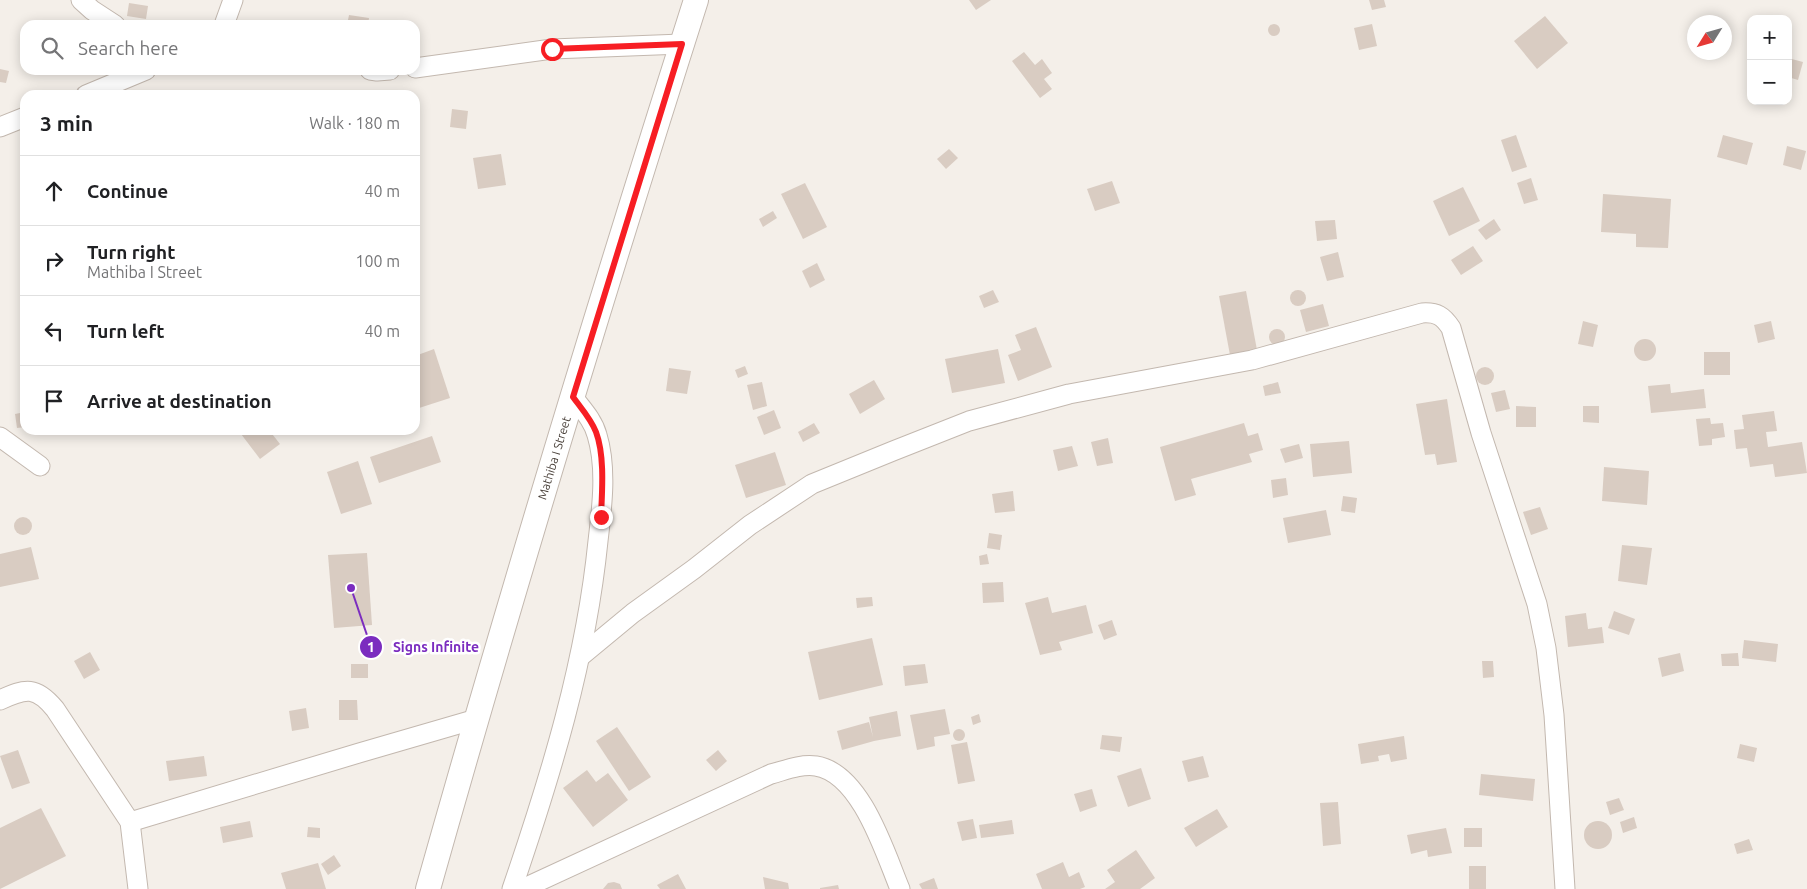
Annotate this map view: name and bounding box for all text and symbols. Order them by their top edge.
north arrow [1687,15,1732,60]
map controls [1747,15,1792,105]
button: + [1747,15,1792,60]
search box [20,20,420,75]
icon: search [38,34,66,62]
text: Search here [78,37,178,59]
route start [541,38,564,61]
button: − [1747,60,1792,105]
text: 3 min [40,111,93,135]
text: Walk · 180 m [309,114,400,132]
icon: ahead [40,177,68,205]
text: Continue [87,180,168,202]
text: 40 m [364,182,400,200]
text: Turn right [87,241,175,263]
icon: right [40,247,68,275]
text: 100 m [355,252,400,270]
text: Mathiba I Street [87,263,202,281]
icon: left [40,317,68,345]
text: Turn left [87,320,165,342]
text: 40 m [364,322,400,340]
icon: arrive [40,387,68,415]
text: Arrive at destination [87,390,272,412]
street label: Mathiba I Street [535,415,573,501]
route end [590,506,613,529]
callout: Signs Infinite [358,633,489,662]
text: 1 [367,638,375,655]
text: Signs Infinite [393,639,479,655]

